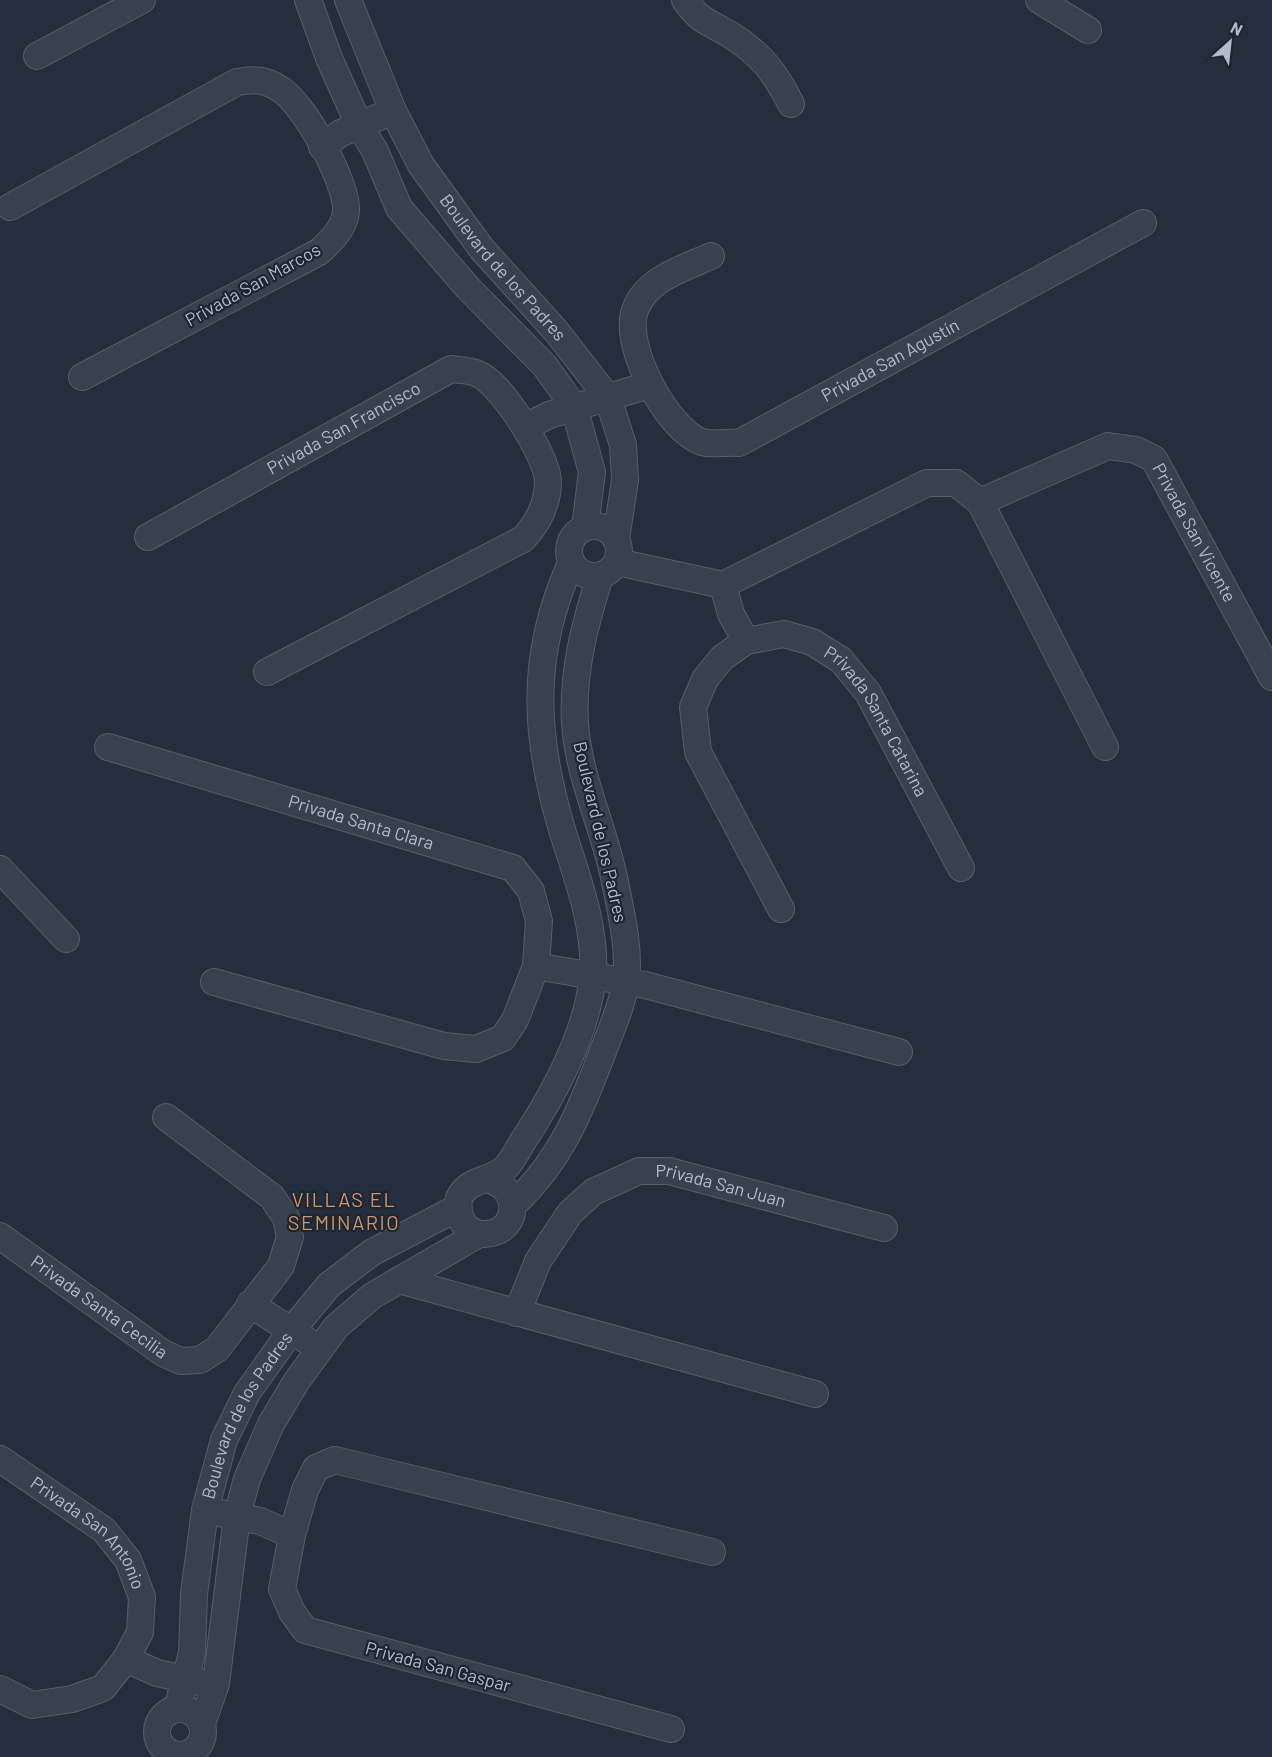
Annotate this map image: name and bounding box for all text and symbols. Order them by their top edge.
north arrow [1200,12,1260,72]
text: N [1228,17,1246,39]
street label: Boulevard de los Padres [436,189,571,345]
street label: Privada San Marcos [181,238,324,330]
street label: Privada San Agustín [817,313,963,406]
street label: Privada San Francisco [263,376,424,479]
street label: Privada San Vicente [1148,459,1241,606]
street label: Privada Santa Catarina [820,640,933,800]
street label: Boulevard de los Padres [569,739,633,924]
street label: Privada Santa Clara [286,789,437,854]
street label: Privada San Juan [656,1159,789,1212]
district label: VILLAS EL SEMINARIO [288,1187,400,1234]
street label: Privada Santa Cecilia [27,1250,172,1363]
street label: Boulevard de los Padres [196,1327,297,1501]
street label: Privada San Antonio [27,1471,150,1592]
street label: Privada San Gaspar [363,1636,514,1696]

